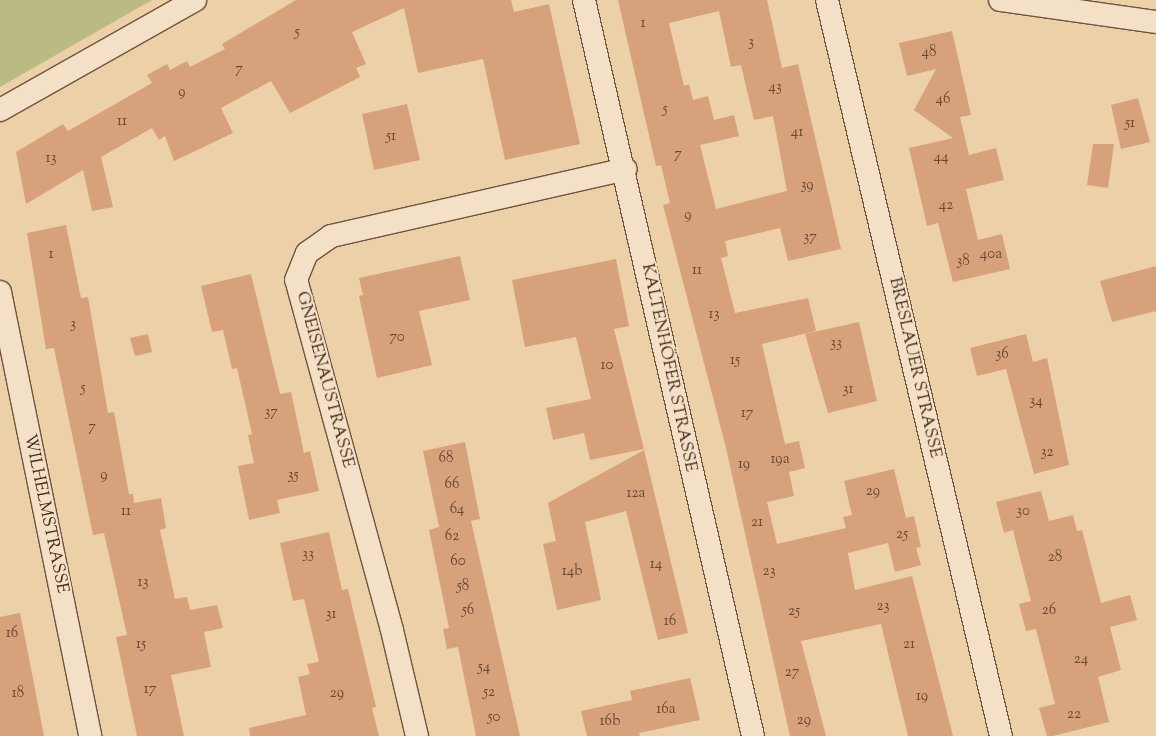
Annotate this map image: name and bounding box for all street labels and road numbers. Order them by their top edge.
street label: KALTENHÖFER STRASSE [636,262,700,474]
street label: BRESLAUER STRASSE [883,276,945,460]
street label: GNEISENAUSTRASSE [291,289,357,471]
street label: WILHELMSTRASSE [18,432,72,596]

